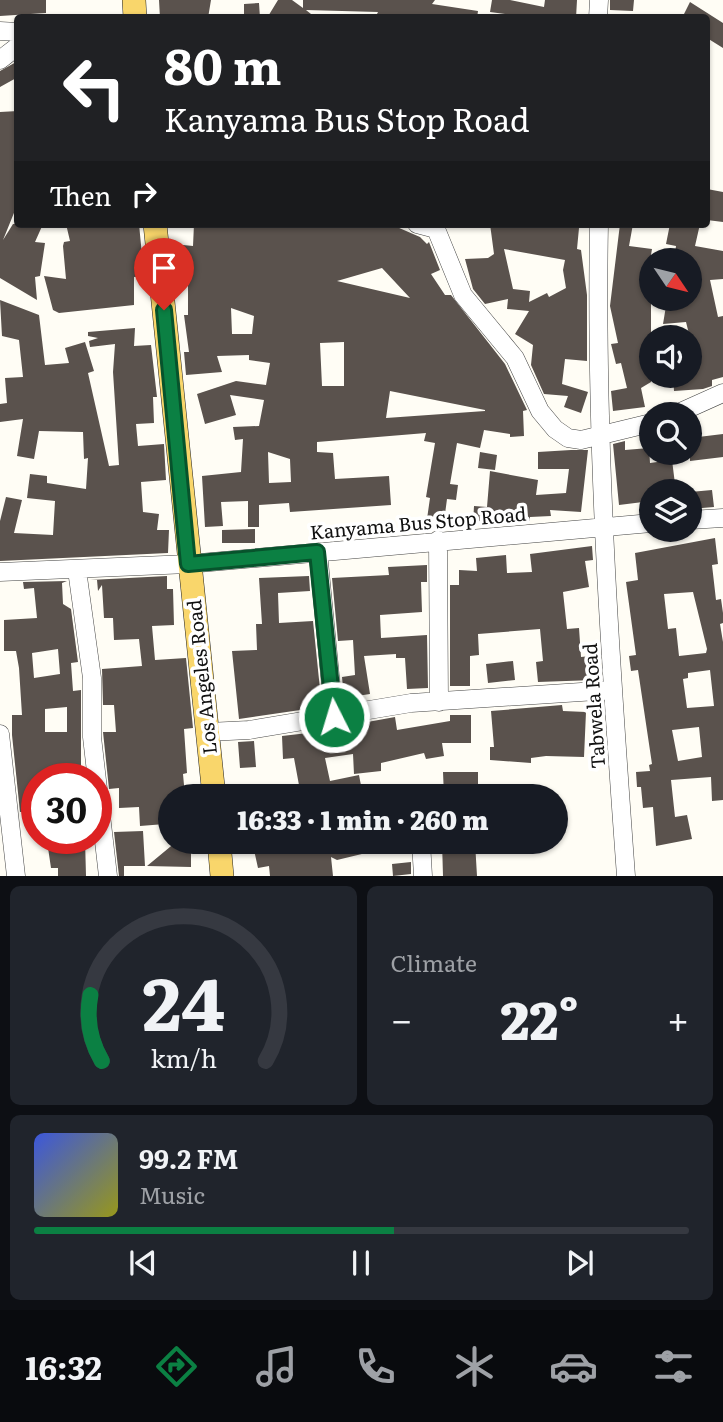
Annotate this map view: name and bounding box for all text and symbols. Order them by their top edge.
text: 80 m [164,27,282,100]
icon: left [49,42,140,133]
text: Kanyama Bus Stop Road [164,94,530,142]
text: Then [49,175,111,214]
icon: right [125,175,163,213]
pin [134,238,194,310]
north arrow [639,248,702,312]
map controls [639,248,702,542]
icon: arrive [145,249,183,287]
button: sound [639,325,702,388]
button: search [639,402,702,465]
button: layers [639,479,702,542]
street label: Kanyama Bus Stop Road [309,499,528,545]
street label: Los Angeles Road [179,598,223,756]
street label: Tabwela Road [575,642,611,770]
position arrow [297,680,371,754]
speed limit sign: 30 [21,763,112,854]
text: 16:33 · 1 min · 260 m [237,799,489,838]
text: Climate [391,945,477,979]
text: 24 [142,946,225,1054]
text: 22° [501,979,579,1056]
text: − [391,989,413,1046]
text: + [667,989,689,1046]
text: km/h [150,1039,217,1076]
text: 99.2 FM [139,1138,239,1177]
text: Music [139,1177,205,1211]
icon: previous [124,1244,162,1282]
icon: pause [342,1244,380,1282]
icon: next [561,1244,599,1282]
text: 16:32 [25,1342,102,1390]
icon: directions [152,1342,201,1391]
icon: music [252,1342,301,1391]
icon: phone [351,1342,400,1391]
icon: climate [450,1342,499,1391]
icon: car [549,1342,598,1391]
icon: filters [649,1342,698,1391]

